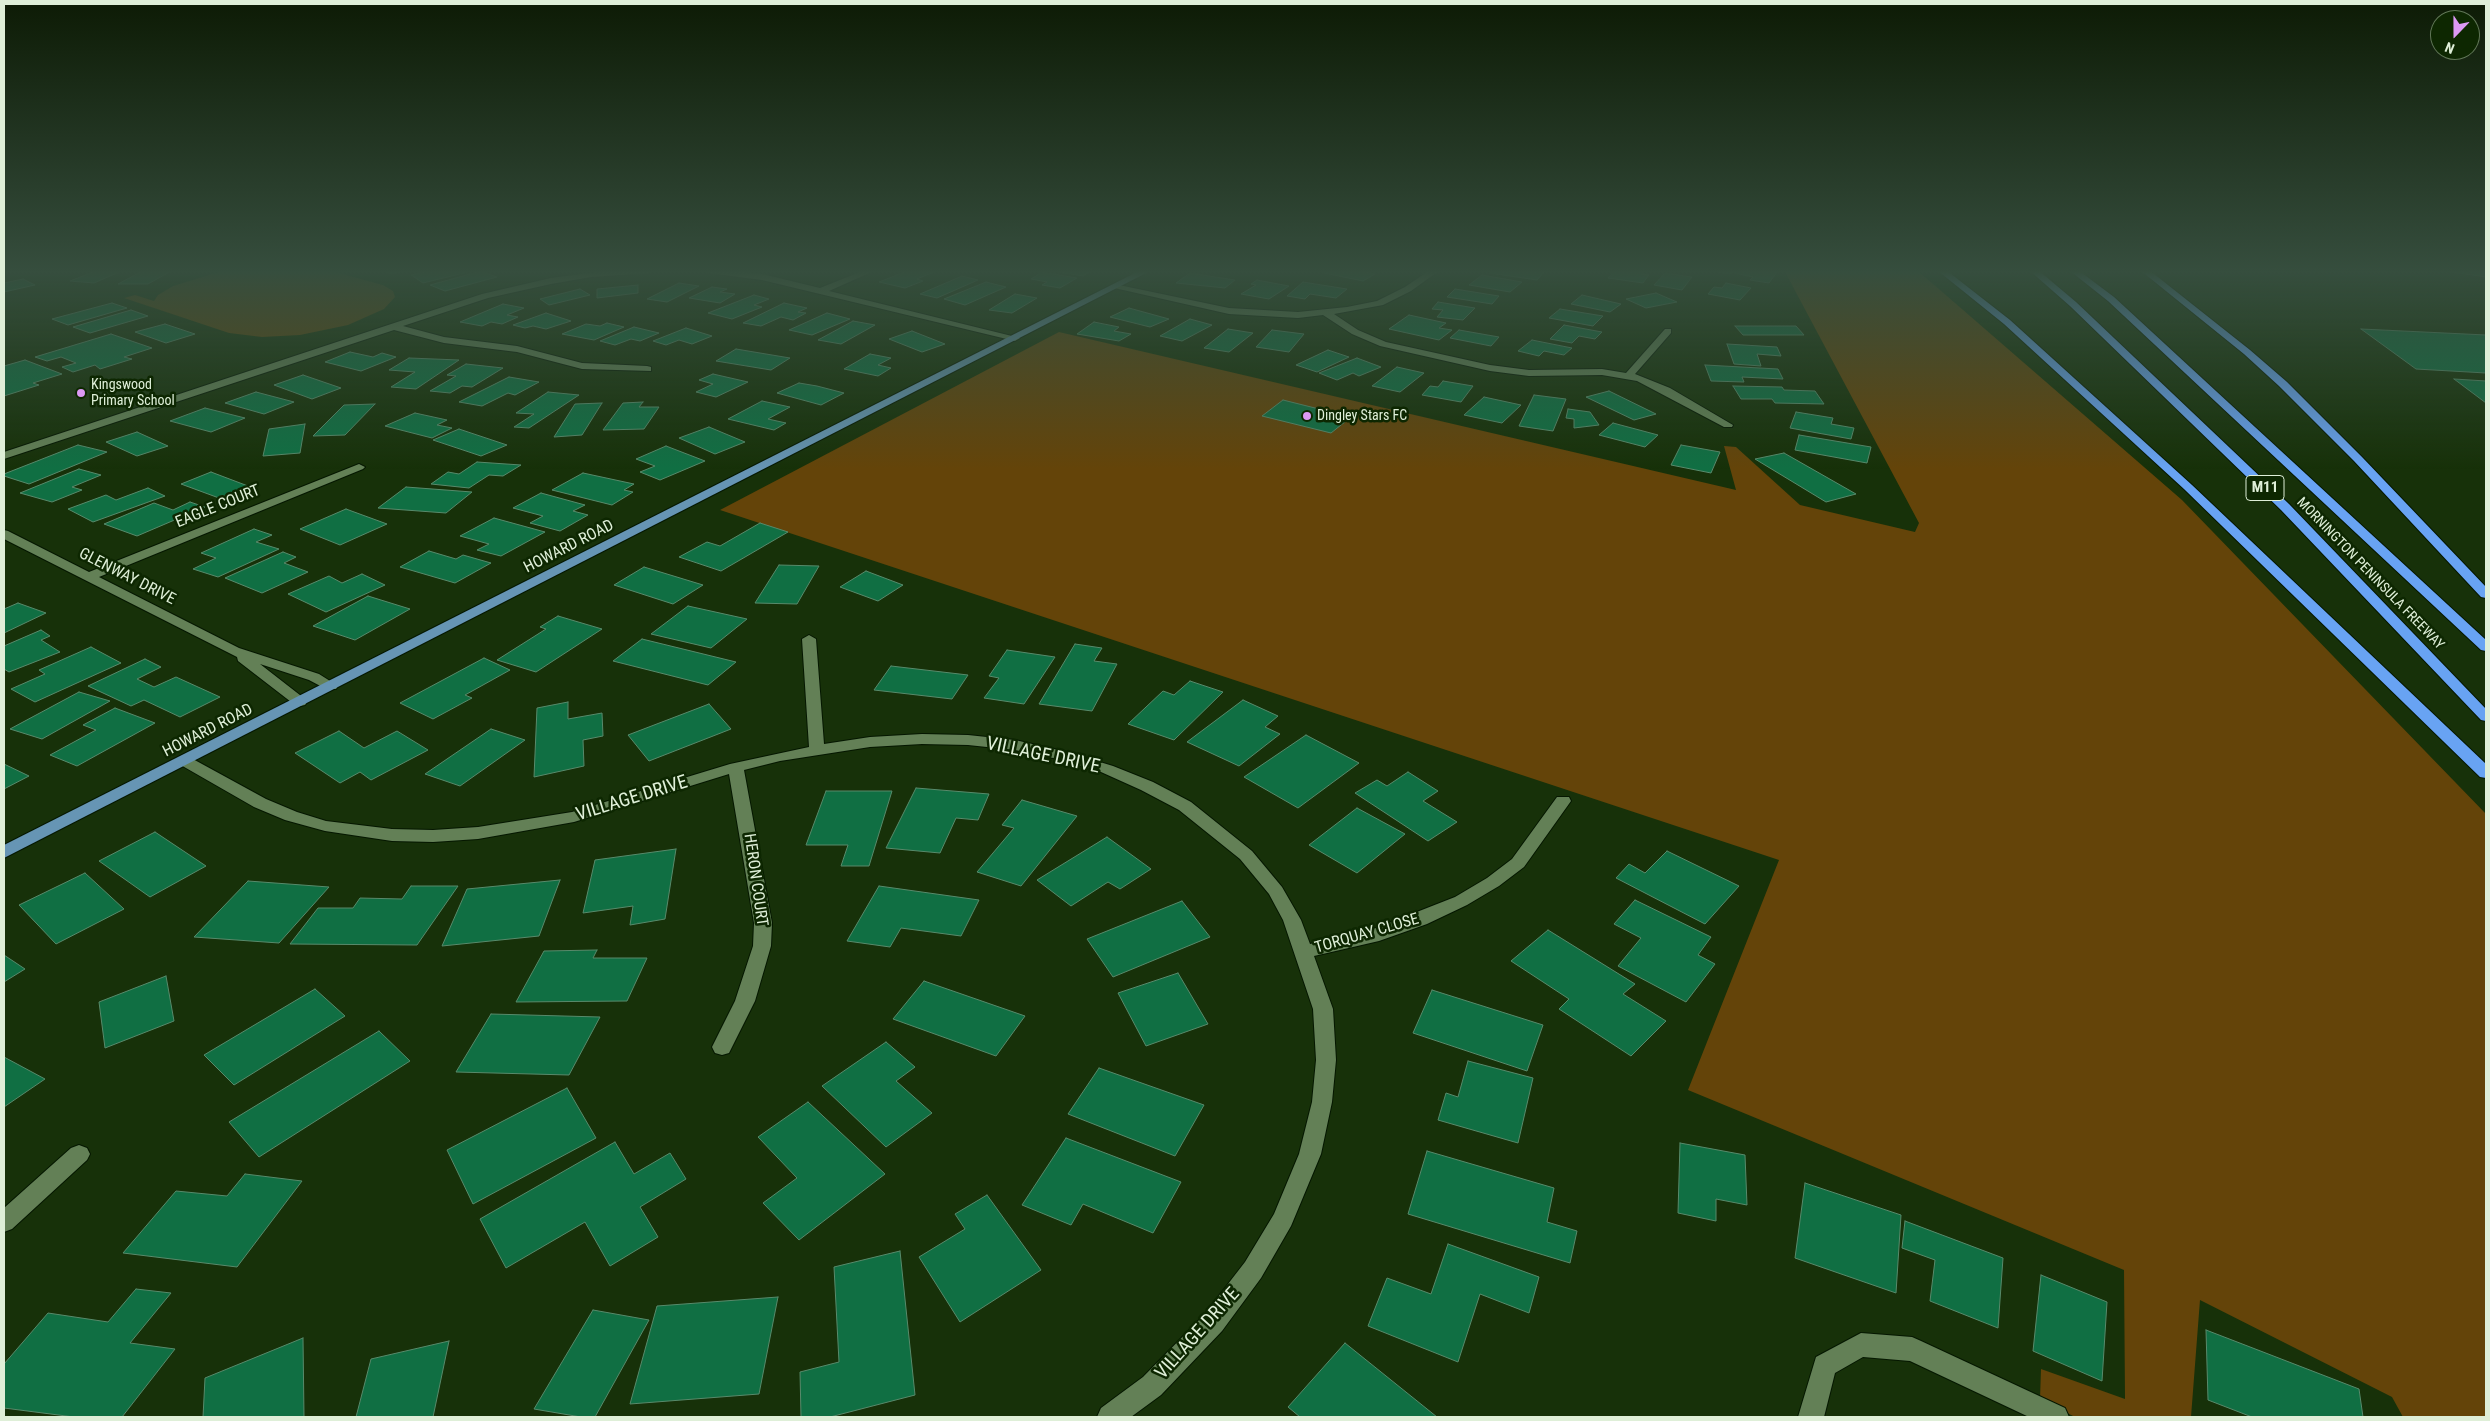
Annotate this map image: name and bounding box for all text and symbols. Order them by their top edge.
north arrow [2430,10,2480,60]
text: N [2443,39,2457,57]
place label: Kingswood Primary School [91,377,175,410]
marker: Kingswood Primary School [75,387,87,399]
place label: Dingley Stars FC [1317,408,1407,424]
marker: Dingley Stars FC [1301,410,1313,422]
road number: M11 [2246,476,2284,500]
street label: EAGLE COURT [173,481,263,533]
street label: MORNINGTON PENINSULA FREEWAY [2293,494,2447,654]
street label: HOWARD ROAD [521,516,617,578]
street label: GLENWAY DRIVE [75,544,179,610]
street label: HOWARD ROAD [160,700,256,762]
street label: VILLAGE DRIVE [984,733,1102,779]
street label: VILLAGE DRIVE [574,771,690,827]
street label: HERON COURT [739,832,771,928]
street label: TORQUAY CLOSE [1313,910,1421,958]
street label: VILLAGE DRIVE [1151,1284,1245,1384]

